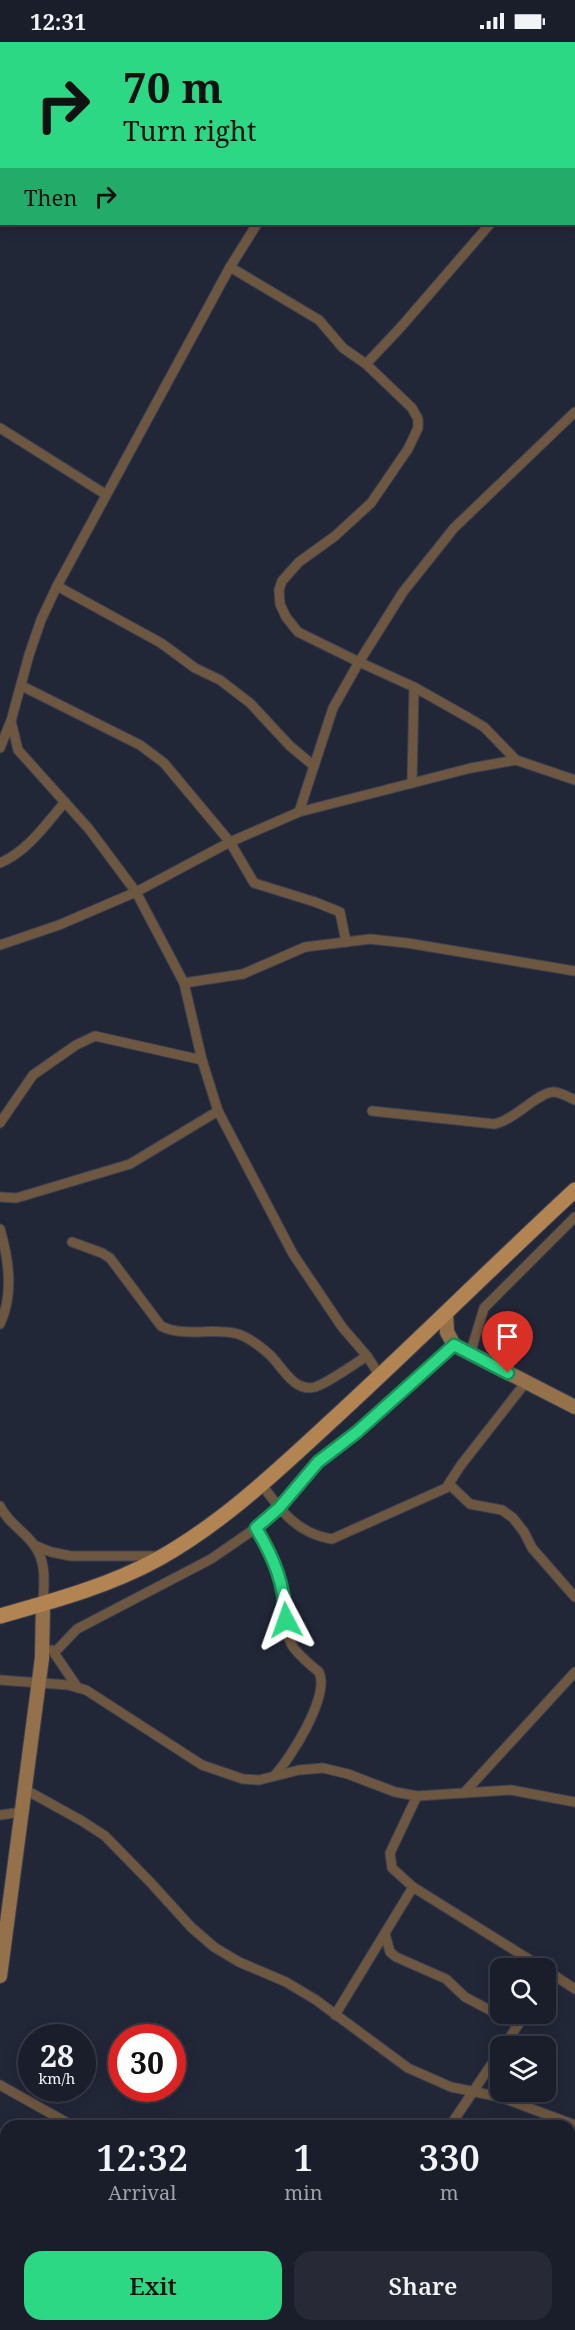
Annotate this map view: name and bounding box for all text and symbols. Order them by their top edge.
text: 12:31 [30,6,86,36]
text: 70 m [123,58,223,115]
icon: right [24,66,102,144]
text: Turn right [123,112,256,149]
icon: right [89,180,122,213]
text: Then [24,182,77,212]
pin [482,1311,533,1373]
icon: arrive [491,1320,524,1353]
position arrow [254,1588,318,1652]
map controls [490,1958,556,2102]
button: search [490,1958,556,2024]
speed limit sign: 30 [108,2024,186,2102]
text: 28 [40,2035,74,2076]
button: layers [490,2036,556,2102]
text: km/h [39,2068,75,2088]
text: 12:32 [96,2133,188,2182]
text: 1 [293,2133,314,2182]
text: 330 [419,2133,480,2182]
text: Arrival [108,2179,176,2206]
text: min [284,2179,323,2206]
text: m [440,2179,459,2206]
button: Exit [24,2251,282,2320]
button: Share [294,2251,552,2320]

